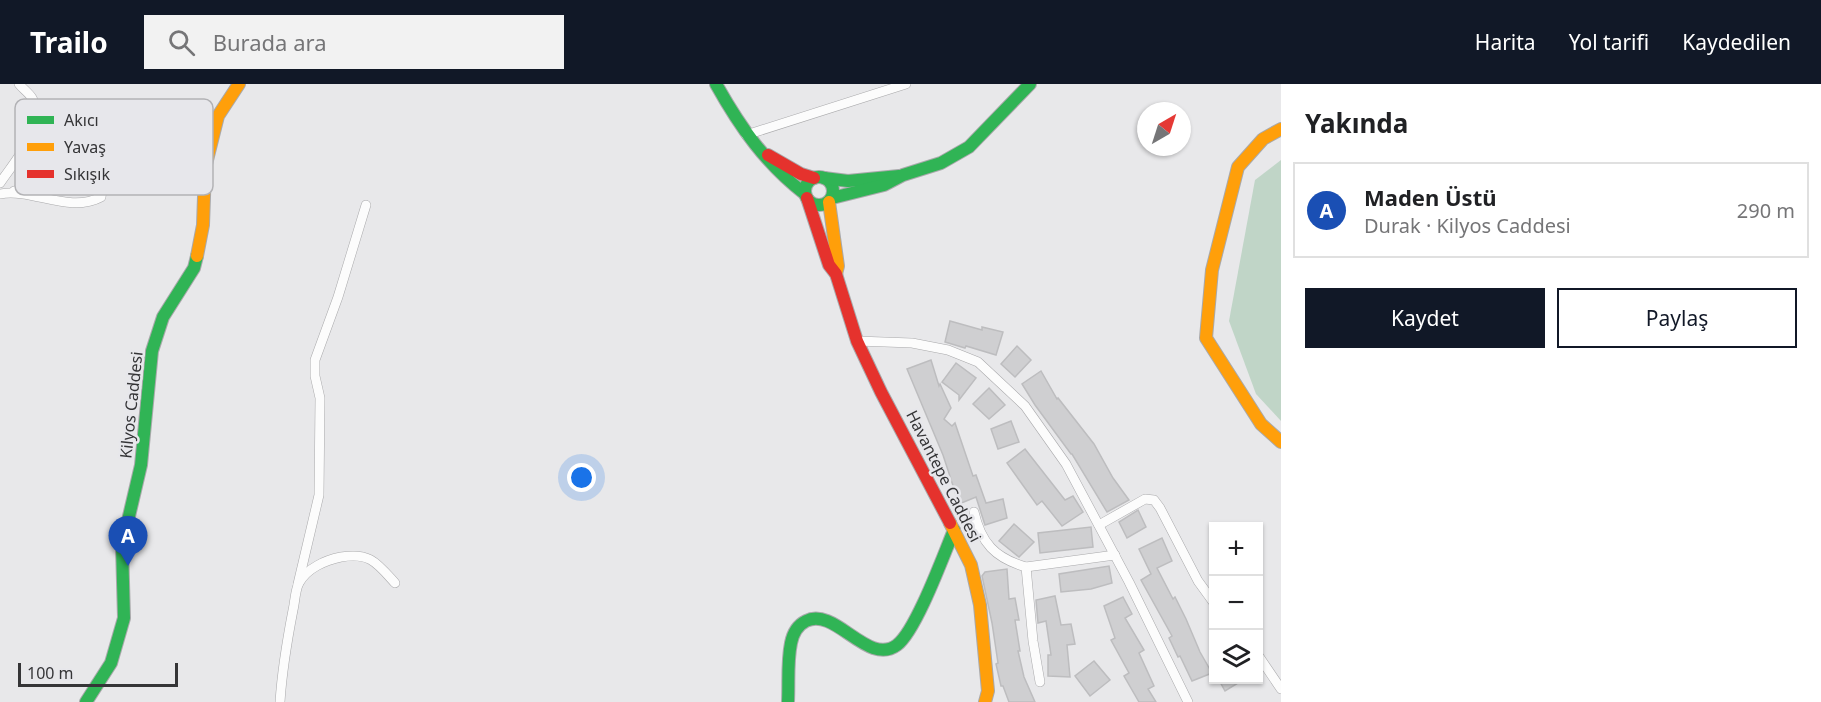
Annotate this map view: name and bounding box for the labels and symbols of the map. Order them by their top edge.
legend [15,99,213,195]
north arrow [1137,102,1191,156]
text: Akıcı [64,109,99,131]
text: Yavaş [64,136,106,158]
text: Sıkışık [64,163,110,185]
street label: Kilyos Caddesi [114,350,148,460]
street label: Havantepe Caddesi [901,406,987,546]
your location [567,463,596,492]
pin: A [108,516,148,566]
scale bar [18,660,178,688]

